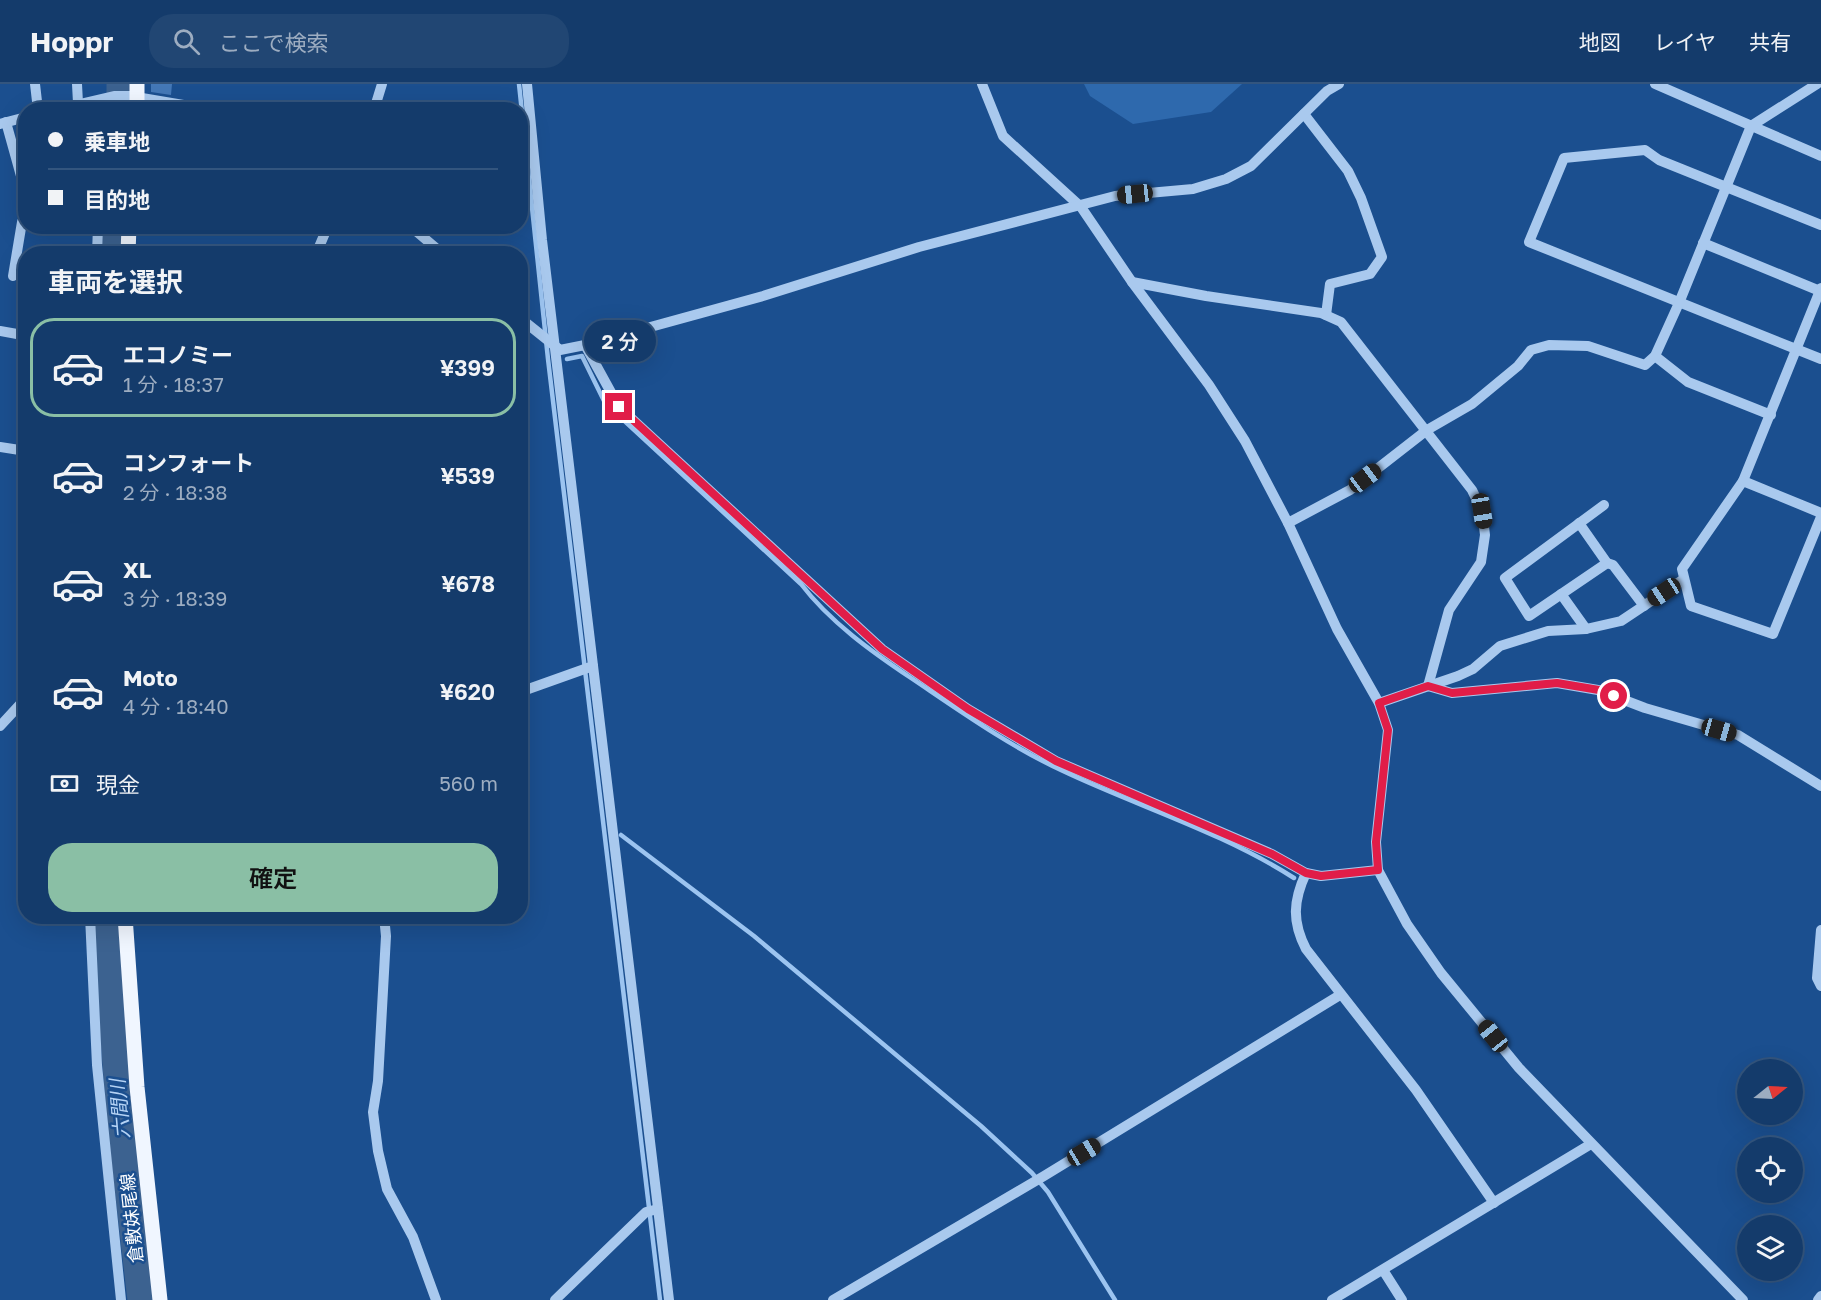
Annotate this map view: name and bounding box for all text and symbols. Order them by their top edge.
search box [149,14,569,68]
text: Hoppr [30,25,113,58]
icon: search [170,25,203,58]
text: ここで検索 [218,29,328,56]
text: 地図 [1579,29,1621,55]
text: レイヤ [1654,29,1716,55]
text: 共有 [1749,29,1791,55]
text: 乗車地 [84,128,150,155]
car [1116,183,1154,205]
text: 目的地 [84,186,150,213]
text: 車両を選択 [48,266,183,298]
callout: 2 分 [583,320,655,362]
text: 2 分 [602,329,638,353]
icon: car [51,341,105,395]
text: エコノミー [123,341,233,368]
text: ¥399 [440,354,495,381]
text: 1 分 · 18:37 [123,372,224,396]
route end [605,393,632,420]
icon: car [51,449,105,503]
text: コンフォート [123,449,254,476]
car [1345,460,1385,496]
text: ¥539 [441,462,495,489]
text: 2 分 · 18:38 [123,480,227,504]
car [1470,492,1494,530]
text: XL [123,556,151,583]
icon: car [51,557,105,611]
text: ¥678 [441,570,495,597]
car [1644,575,1684,609]
text: 3 分 · 18:39 [123,586,227,610]
text: Moto [123,664,178,691]
icon: car [51,665,105,719]
text: ¥620 [440,678,495,705]
route start [1600,682,1627,709]
text: 4 分 · 18:40 [123,694,229,718]
car [1699,716,1739,744]
icon: cash [48,767,81,800]
text: 現金 [96,771,140,798]
text: 560 m [439,771,498,795]
button: 確定 [48,843,498,912]
car [1475,1016,1511,1056]
north arrow [1737,1059,1803,1125]
map controls [1737,1059,1803,1281]
water label: 六間川 [104,1076,134,1140]
car [1064,1135,1104,1169]
button: locate [1737,1137,1803,1203]
street label: 倉敷妹尾線 [115,1172,147,1264]
button: layers [1737,1215,1803,1281]

